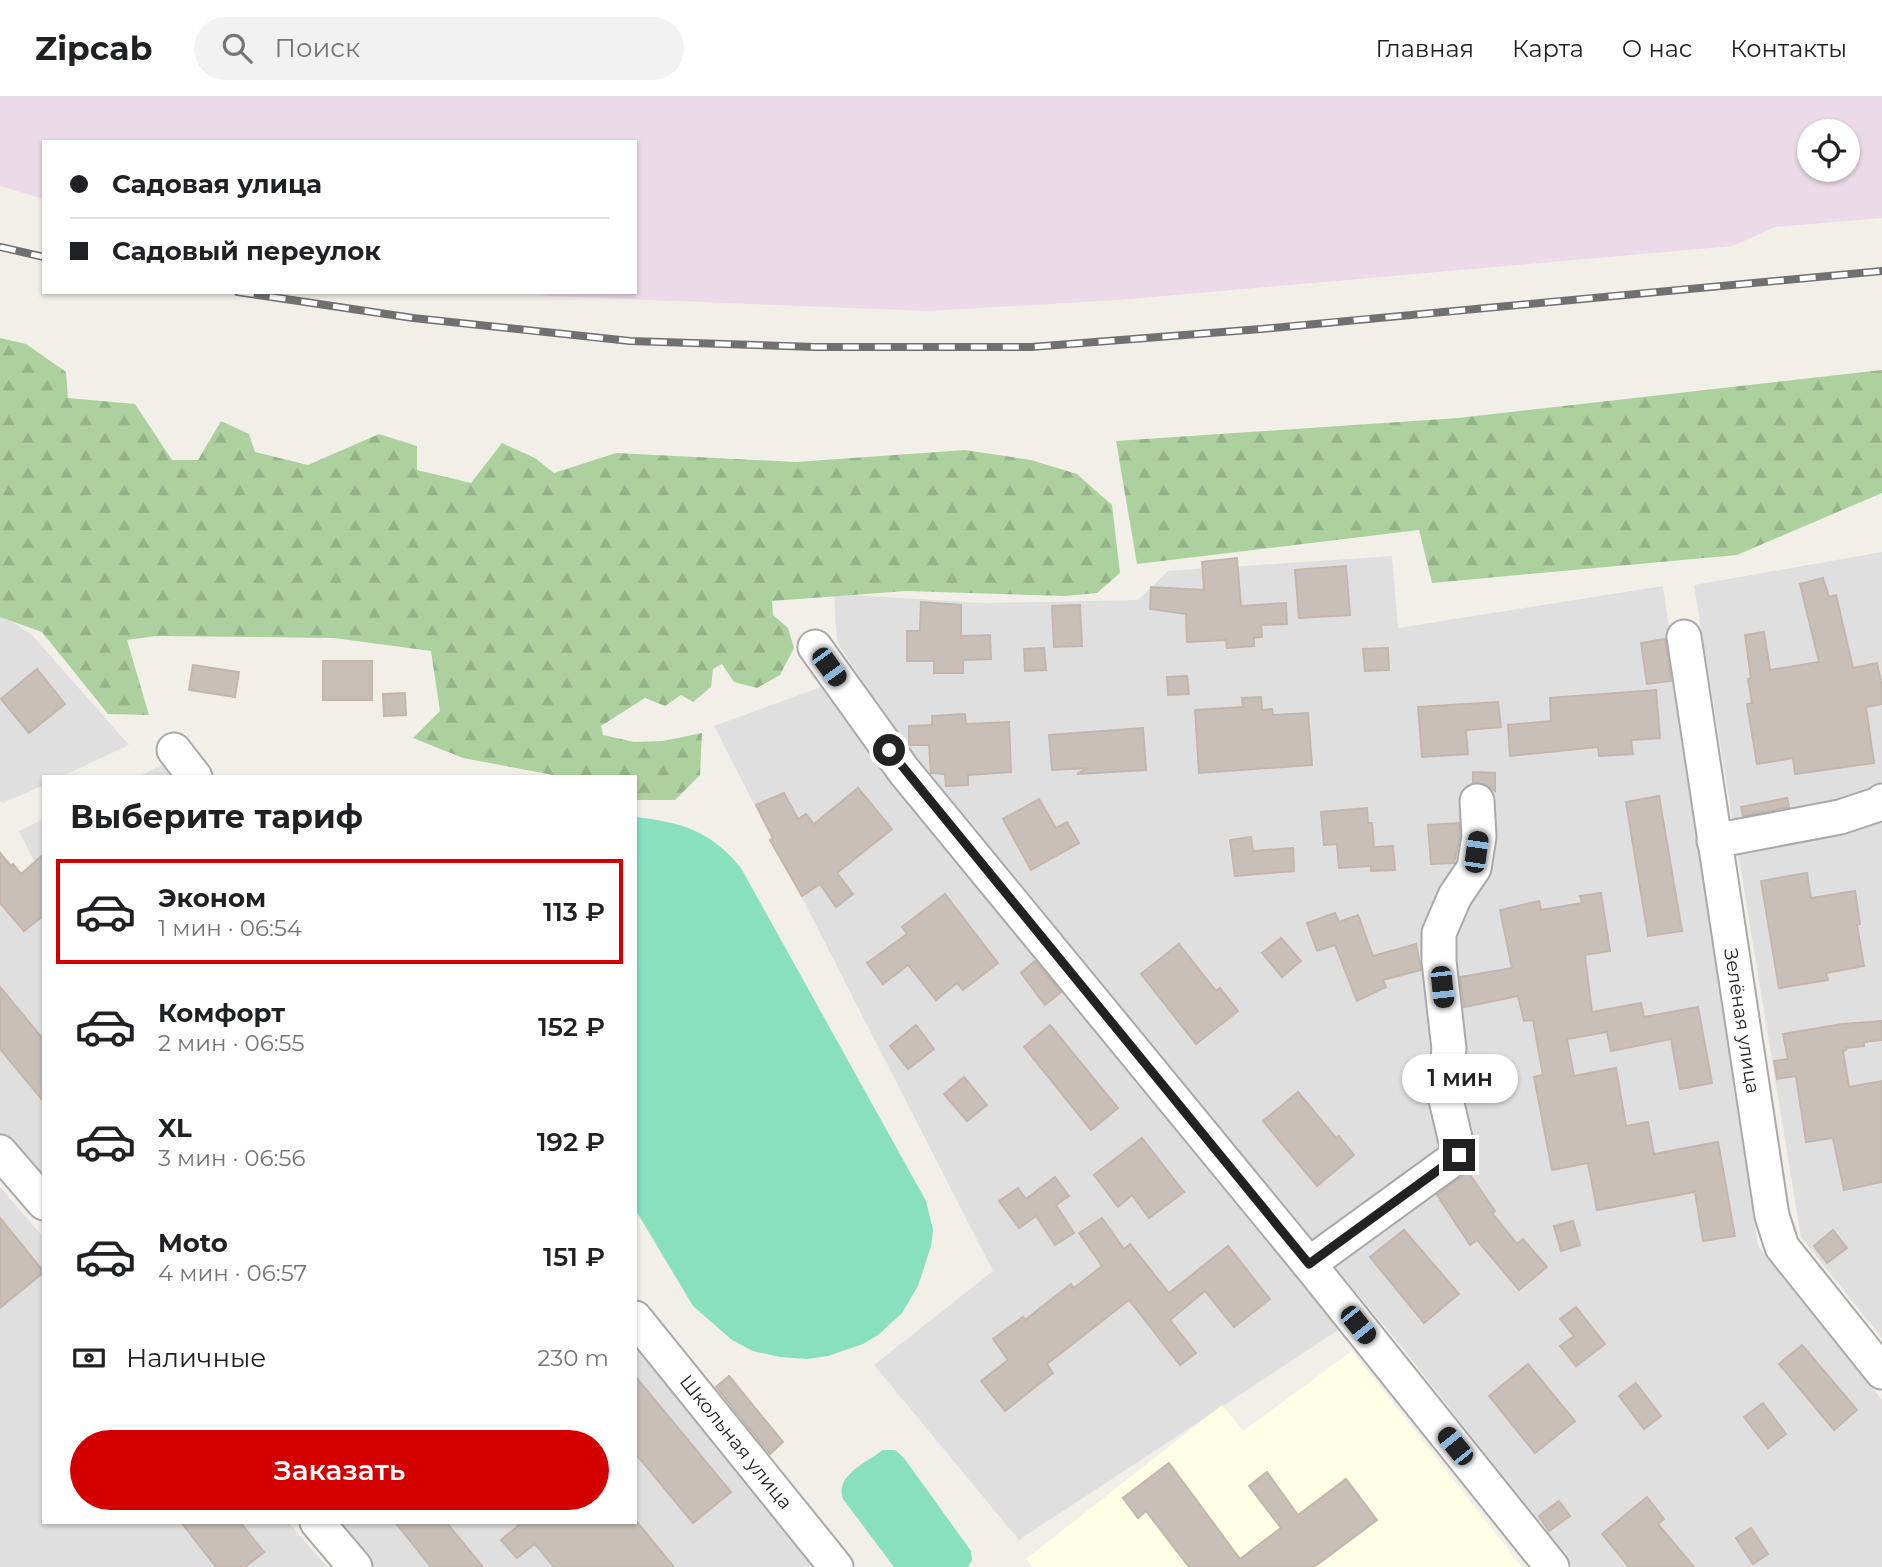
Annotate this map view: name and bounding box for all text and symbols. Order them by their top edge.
search box [194,17,684,80]
text: Zipcab [35,28,152,68]
icon: search [218,29,256,67]
text: Поиск [274,32,360,64]
text: Главная [1376,34,1474,63]
text: Карта [1512,34,1584,63]
text: О нас [1622,34,1692,63]
text: Контакты [1730,34,1847,63]
map controls [1797,119,1860,182]
button: locate [1797,119,1860,182]
text: Садовая улица [112,168,322,200]
text: Садовый переулок [112,235,381,267]
car [809,644,850,690]
route start [873,734,905,766]
text: Выберите тариф [70,797,363,836]
car [1463,830,1490,874]
icon: car [74,880,137,943]
text: Эконом [158,882,266,914]
text: 113 ₽ [543,896,605,928]
text: 1 мин · 06:54 [158,914,302,942]
street label: Зелёная улица [1719,947,1765,1095]
car [1430,965,1455,1009]
icon: car [74,995,137,1058]
text: Комфорт [158,997,285,1029]
text: 152 ₽ [538,1011,605,1043]
text: 2 мин · 06:55 [158,1029,305,1057]
callout: 1 мин [1401,1054,1517,1102]
text: 1 мин [1427,1064,1493,1092]
icon: car [74,1110,137,1173]
text: XL [158,1112,192,1144]
text: 192 ₽ [537,1126,605,1158]
route end [1443,1139,1475,1171]
text: 3 мин · 06:56 [158,1144,306,1172]
icon: car [74,1225,137,1288]
text: Moto [158,1227,228,1259]
text: 151 ₽ [543,1241,605,1273]
text: 4 мин · 06:57 [158,1259,307,1287]
car [1337,1302,1380,1348]
icon: cash [70,1339,108,1377]
text: Наличные [126,1342,266,1374]
text: 230 m [537,1344,609,1372]
street label: Школьная улица [675,1370,797,1514]
car [1434,1423,1477,1469]
button: Заказать [70,1430,609,1510]

